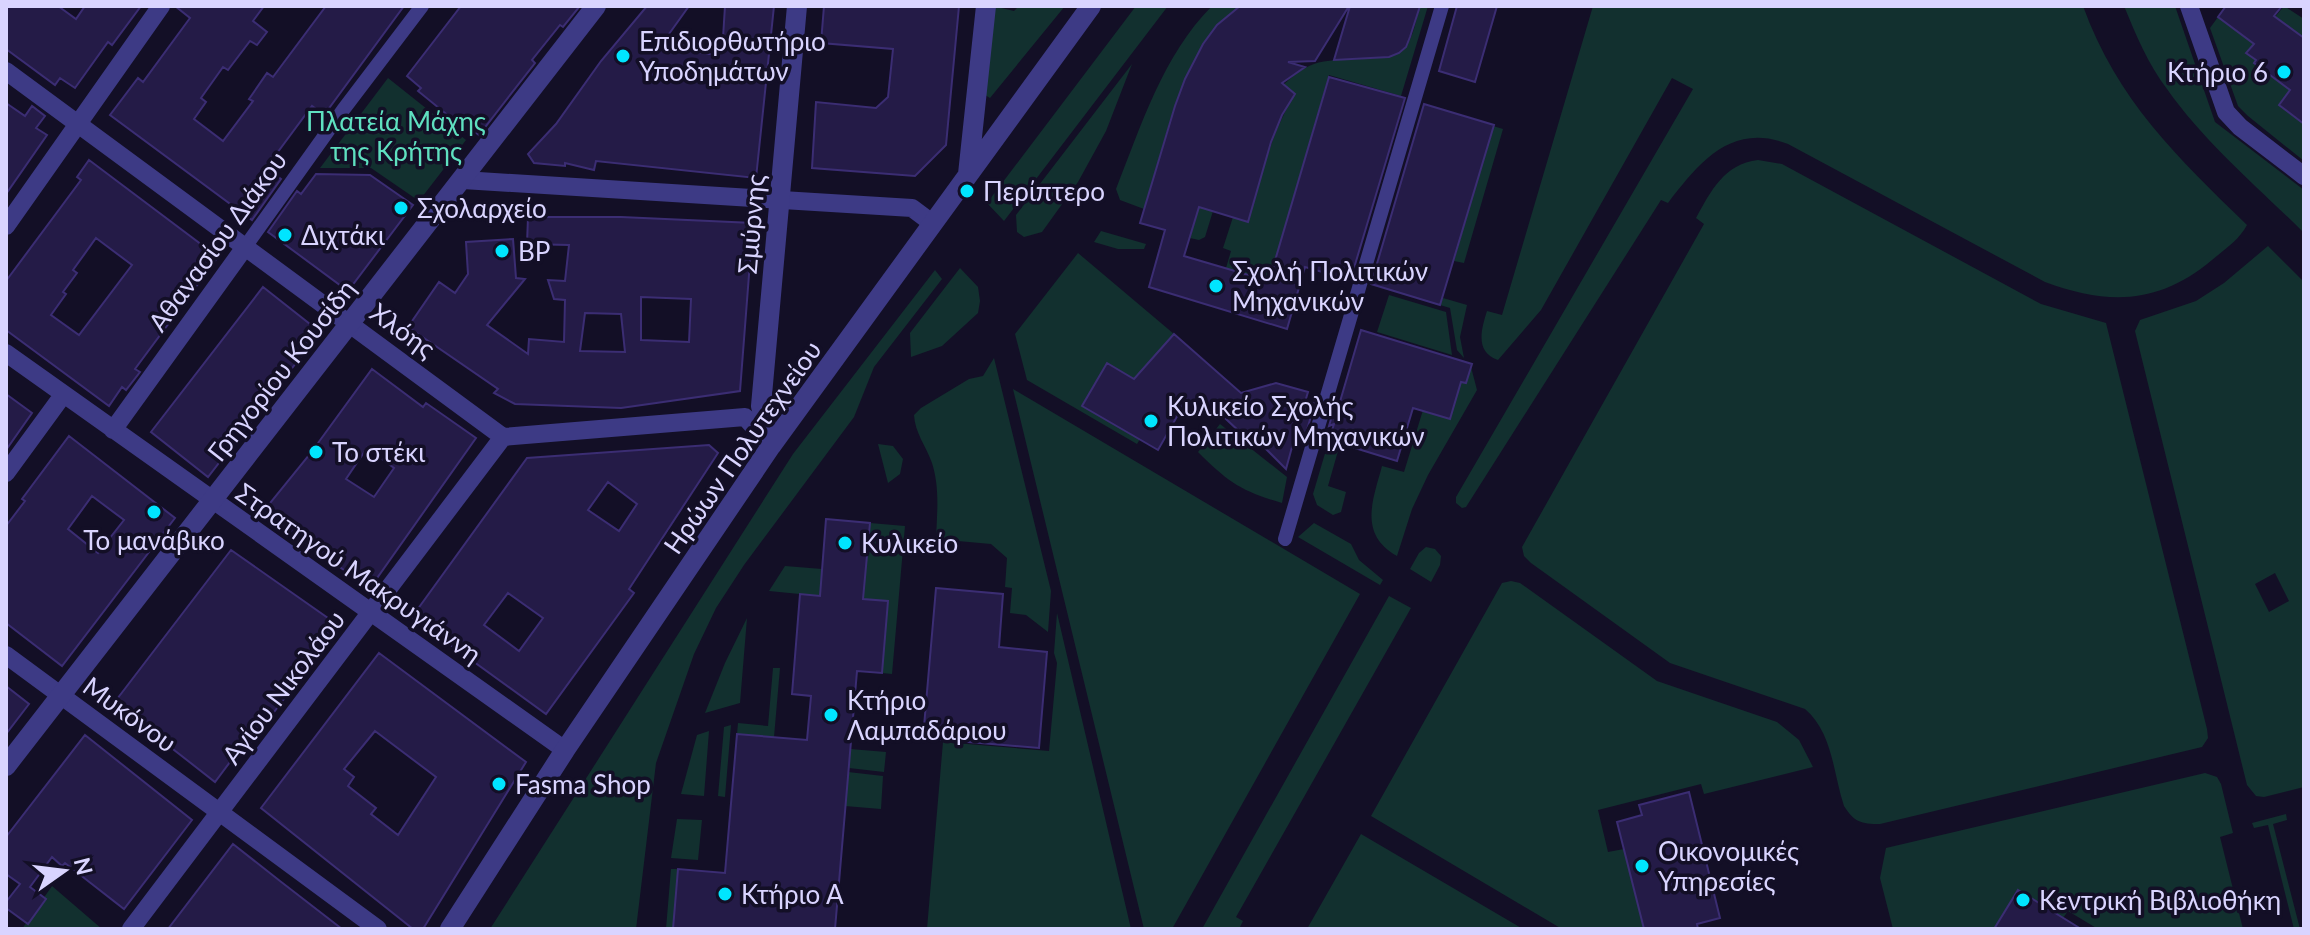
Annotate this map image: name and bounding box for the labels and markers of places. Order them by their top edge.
place label: Επιδιορθωτήριο Υποδημάτων [639,25,826,87]
marker: Επιδιορθωτήριο Υποδημάτων [614,47,632,65]
place label: Κτήριο 6 [2167,56,2268,88]
marker: Κτήριο 6 [2275,63,2293,81]
place label: Περίπτερο [983,175,1105,207]
marker: Περίπτερο [958,182,976,200]
place label: Σχολαρχείο [417,192,547,224]
marker: Σχολαρχείο [392,199,410,217]
place label: Διχτάκι [301,219,385,251]
marker: Διχτάκι [276,226,294,244]
place label: BP [518,235,550,267]
marker: BP [493,242,511,260]
place label: Σχολή Πολιτικών Μηχανικών [1232,255,1428,317]
marker: Σχολή Πολιτικών Μηχανικών [1207,277,1225,295]
place label: Κυλικείο Σχολής Πολιτικών Μηχανικών [1167,390,1425,452]
marker: Κυλικείο Σχολής Πολιτικών Μηχανικών [1142,412,1160,430]
place label: Το στέκι [332,436,425,468]
marker: Το στέκι [307,443,325,461]
marker: Το μανάβικο [145,503,163,521]
place label: Το μανάβικο [83,524,225,556]
place label: Κυλικείο [861,527,958,559]
marker: Κυλικείο [836,534,854,552]
place label: Κτήριο Λαμπαδάριου [847,684,1007,746]
marker: Κτήριο Λαμπαδάριου [822,706,840,724]
place label: Fasma Shop [515,768,651,800]
marker: Fasma Shop [490,775,508,793]
place label: Οικονομικές Υπηρεσίες [1658,835,1799,897]
marker: Οικονομικές Υπηρεσίες [1633,857,1651,875]
place label: Κτήριο Α [741,878,844,910]
place label: Κεντρική Βιβλιοθήκη [2039,884,2281,916]
marker: Κτήριο Α [716,885,734,903]
marker: Κεντρική Βιβλιοθήκη [2014,891,2032,909]

